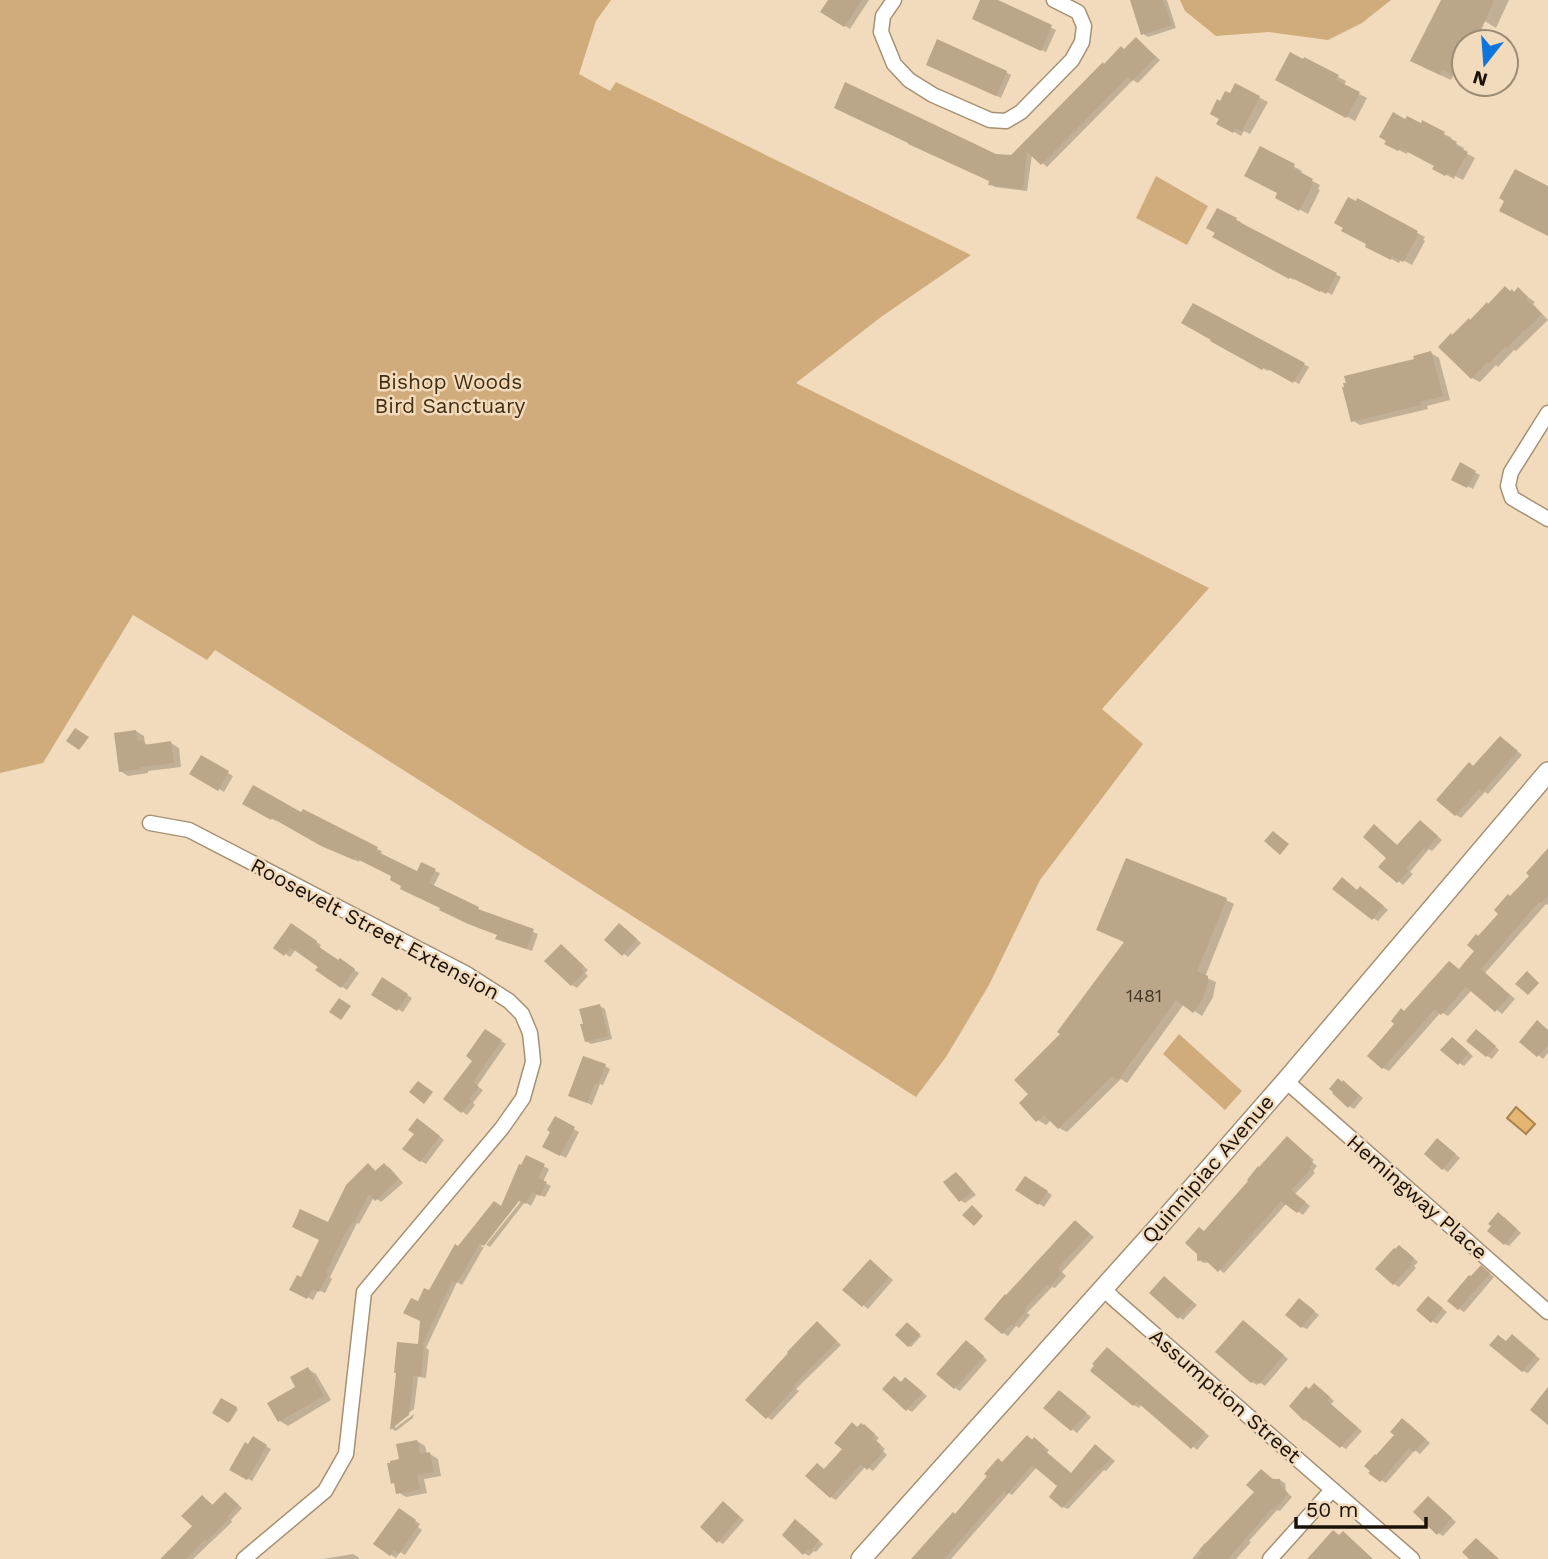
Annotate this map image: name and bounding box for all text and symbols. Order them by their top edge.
north arrow [1450,28,1520,98]
text: N [1470,66,1490,92]
park label: Bishop Woods Bird Sanctuary [375,369,526,418]
street label: Roosevelt Street Extension [247,852,504,1005]
house number: 1481 [1126,985,1162,1006]
street label: Quinnipiac Avenue [1136,1089,1279,1248]
street label: Hemingway Place [1342,1129,1493,1264]
street label: Assumption Street [1145,1323,1306,1468]
scale bar [1296,1486,1426,1530]
text: 50 m [1306,1497,1358,1522]

